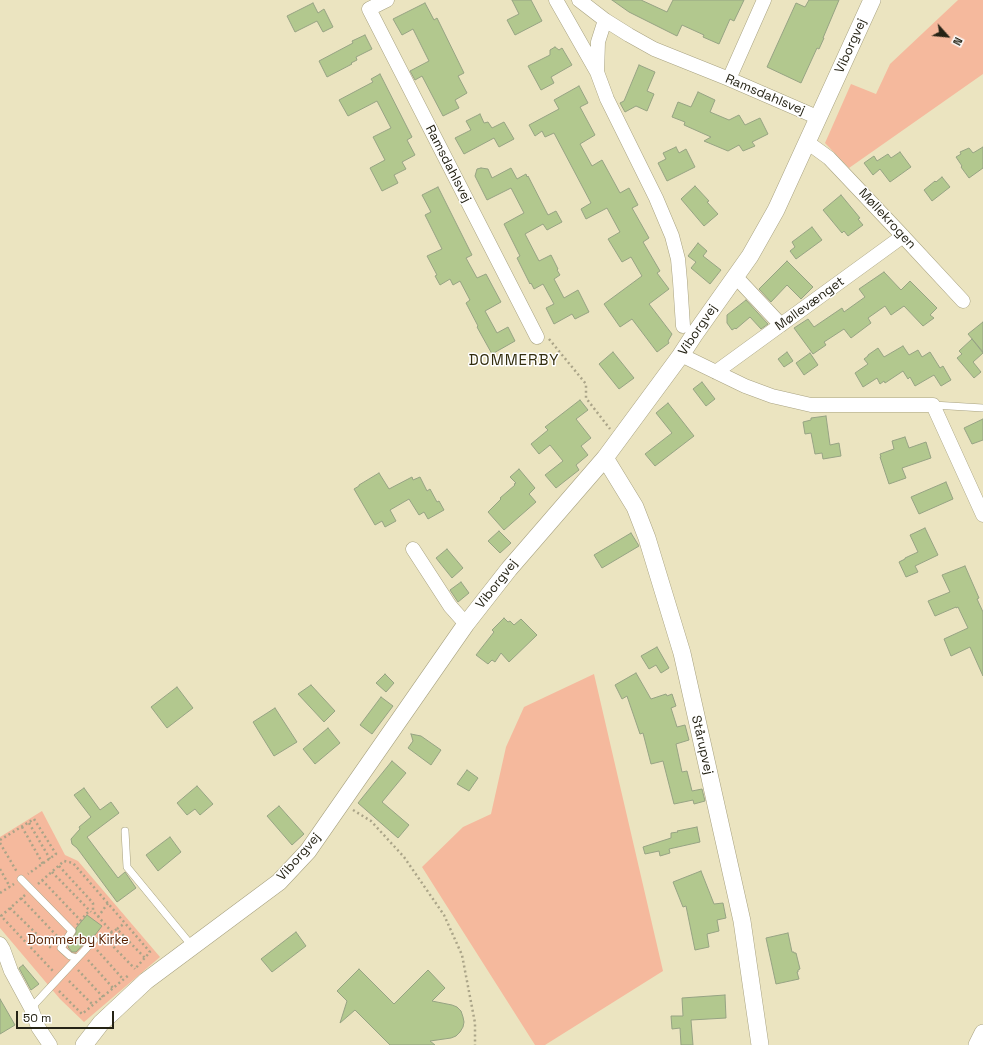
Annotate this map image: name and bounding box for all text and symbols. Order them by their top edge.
street label: Viborgvej [832,16,870,76]
north arrow [927,16,967,56]
text: N [950,35,966,48]
street label: Ramsdahlsvej [723,71,807,119]
street label: Ramsdahlsvej [422,123,474,205]
street label: Møllekrogen [855,186,919,252]
street label: Møllevænget [772,274,848,334]
street label: Viborgvej [675,301,721,359]
district label: DOMMERBY [469,352,559,370]
street label: Viborgvej [473,556,521,612]
street label: Stårupvej [688,714,716,776]
street label: Viborgvej [274,830,324,884]
park label: Dommerby Kirke [27,932,129,948]
scale bar [18,1003,116,1029]
text: 50 m [23,1010,51,1026]

